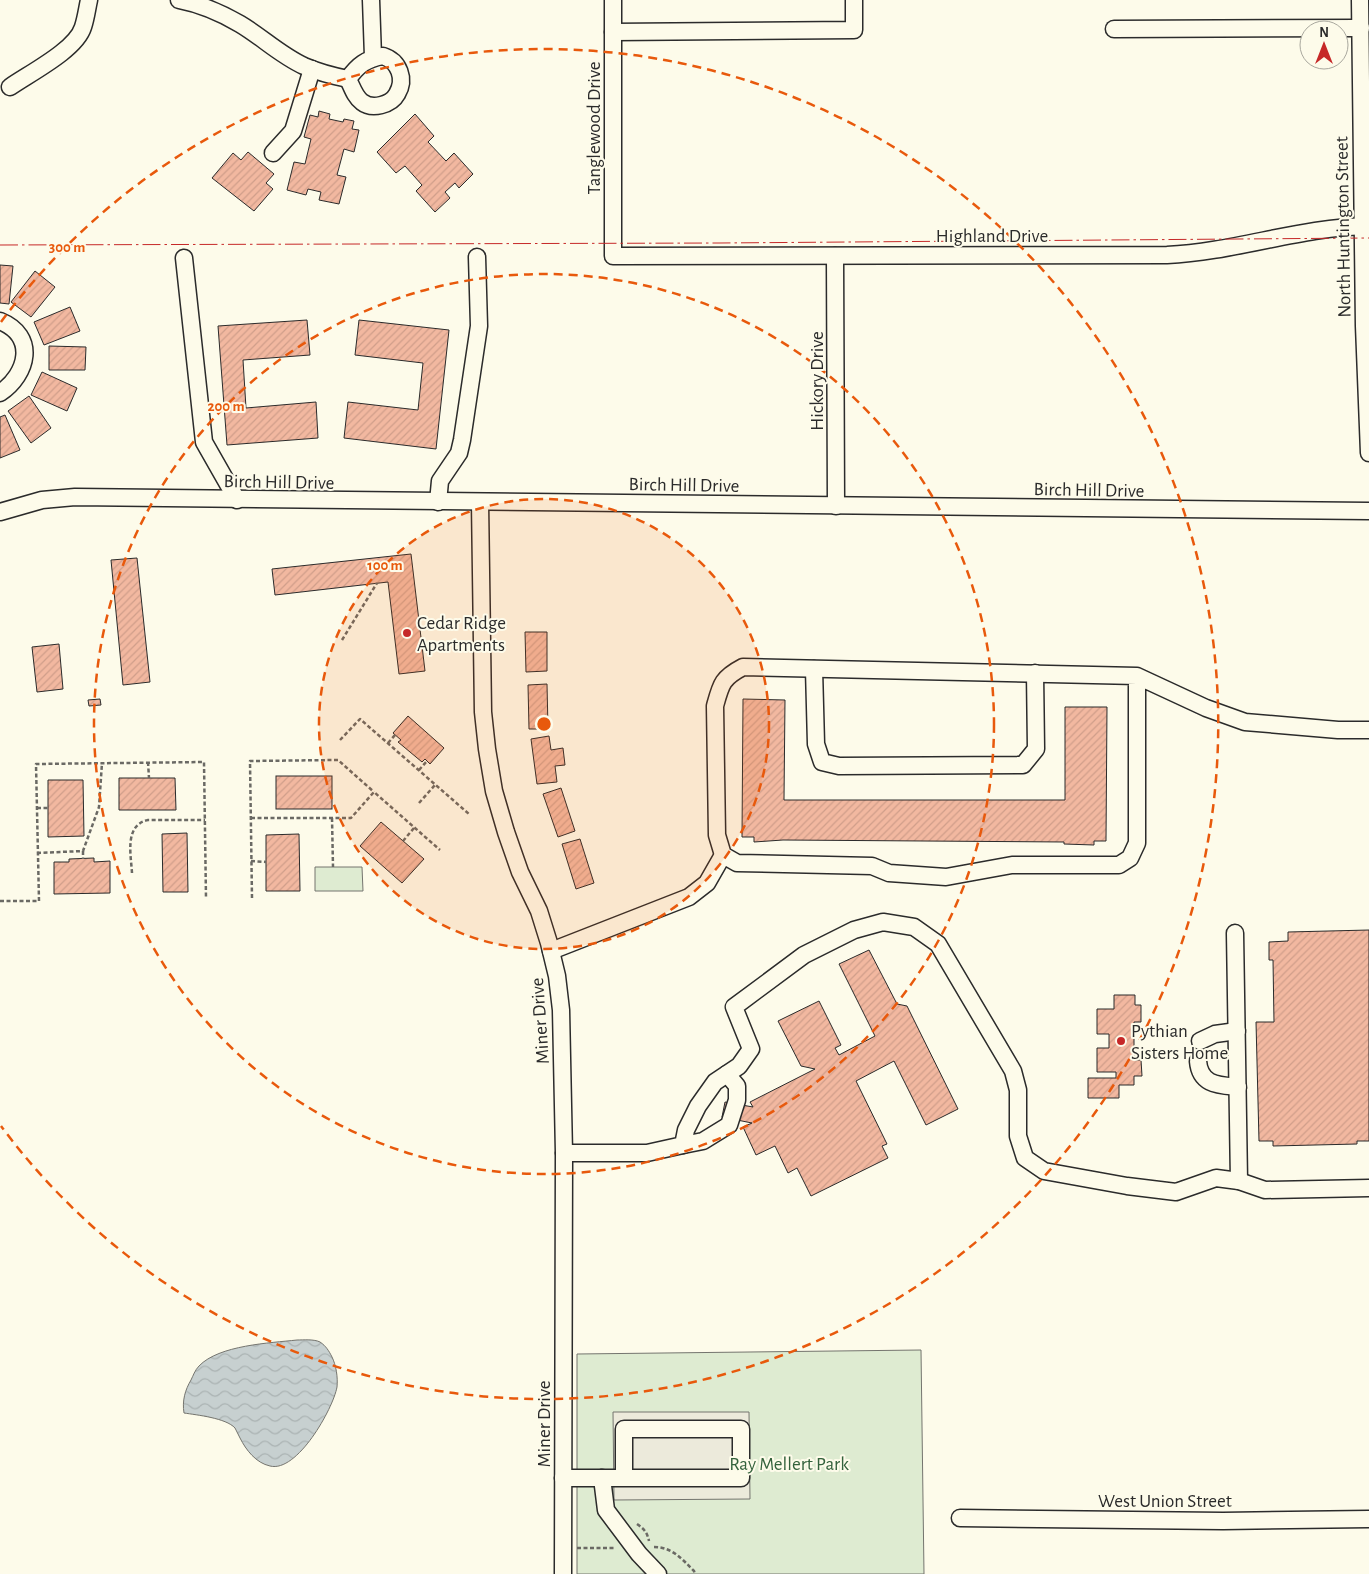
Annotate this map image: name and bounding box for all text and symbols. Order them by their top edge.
north arrow [1299,20,1349,70]
text: N [1319,26,1329,40]
street label: Tanglewood Drive [585,62,604,194]
street label: North Huntington Street [1332,136,1355,318]
street label: Highland Drive [936,227,1048,246]
text: 300 m [49,240,85,255]
street label: Hickory Drive [808,331,827,431]
text: 200 m [207,399,245,414]
street label: Birch Hill Drive [223,472,335,493]
street label: Birch Hill Drive [628,475,740,496]
street label: Birch Hill Drive [1033,480,1145,501]
text: 100 m [367,558,403,573]
place label: Cedar Ridge Apartments [417,614,506,655]
marker: Cedar Ridge Apartments [401,627,413,639]
centre of rings [535,715,553,733]
street label: Miner Drive [528,977,553,1065]
place label: Pythian Sisters Home [1131,1022,1228,1063]
marker: Pythian Sisters Home [1115,1035,1127,1047]
street label: Miner Drive [535,1381,554,1467]
park label: Ray Mellert Park [729,1455,849,1474]
street label: West Union Street [1098,1492,1232,1511]

